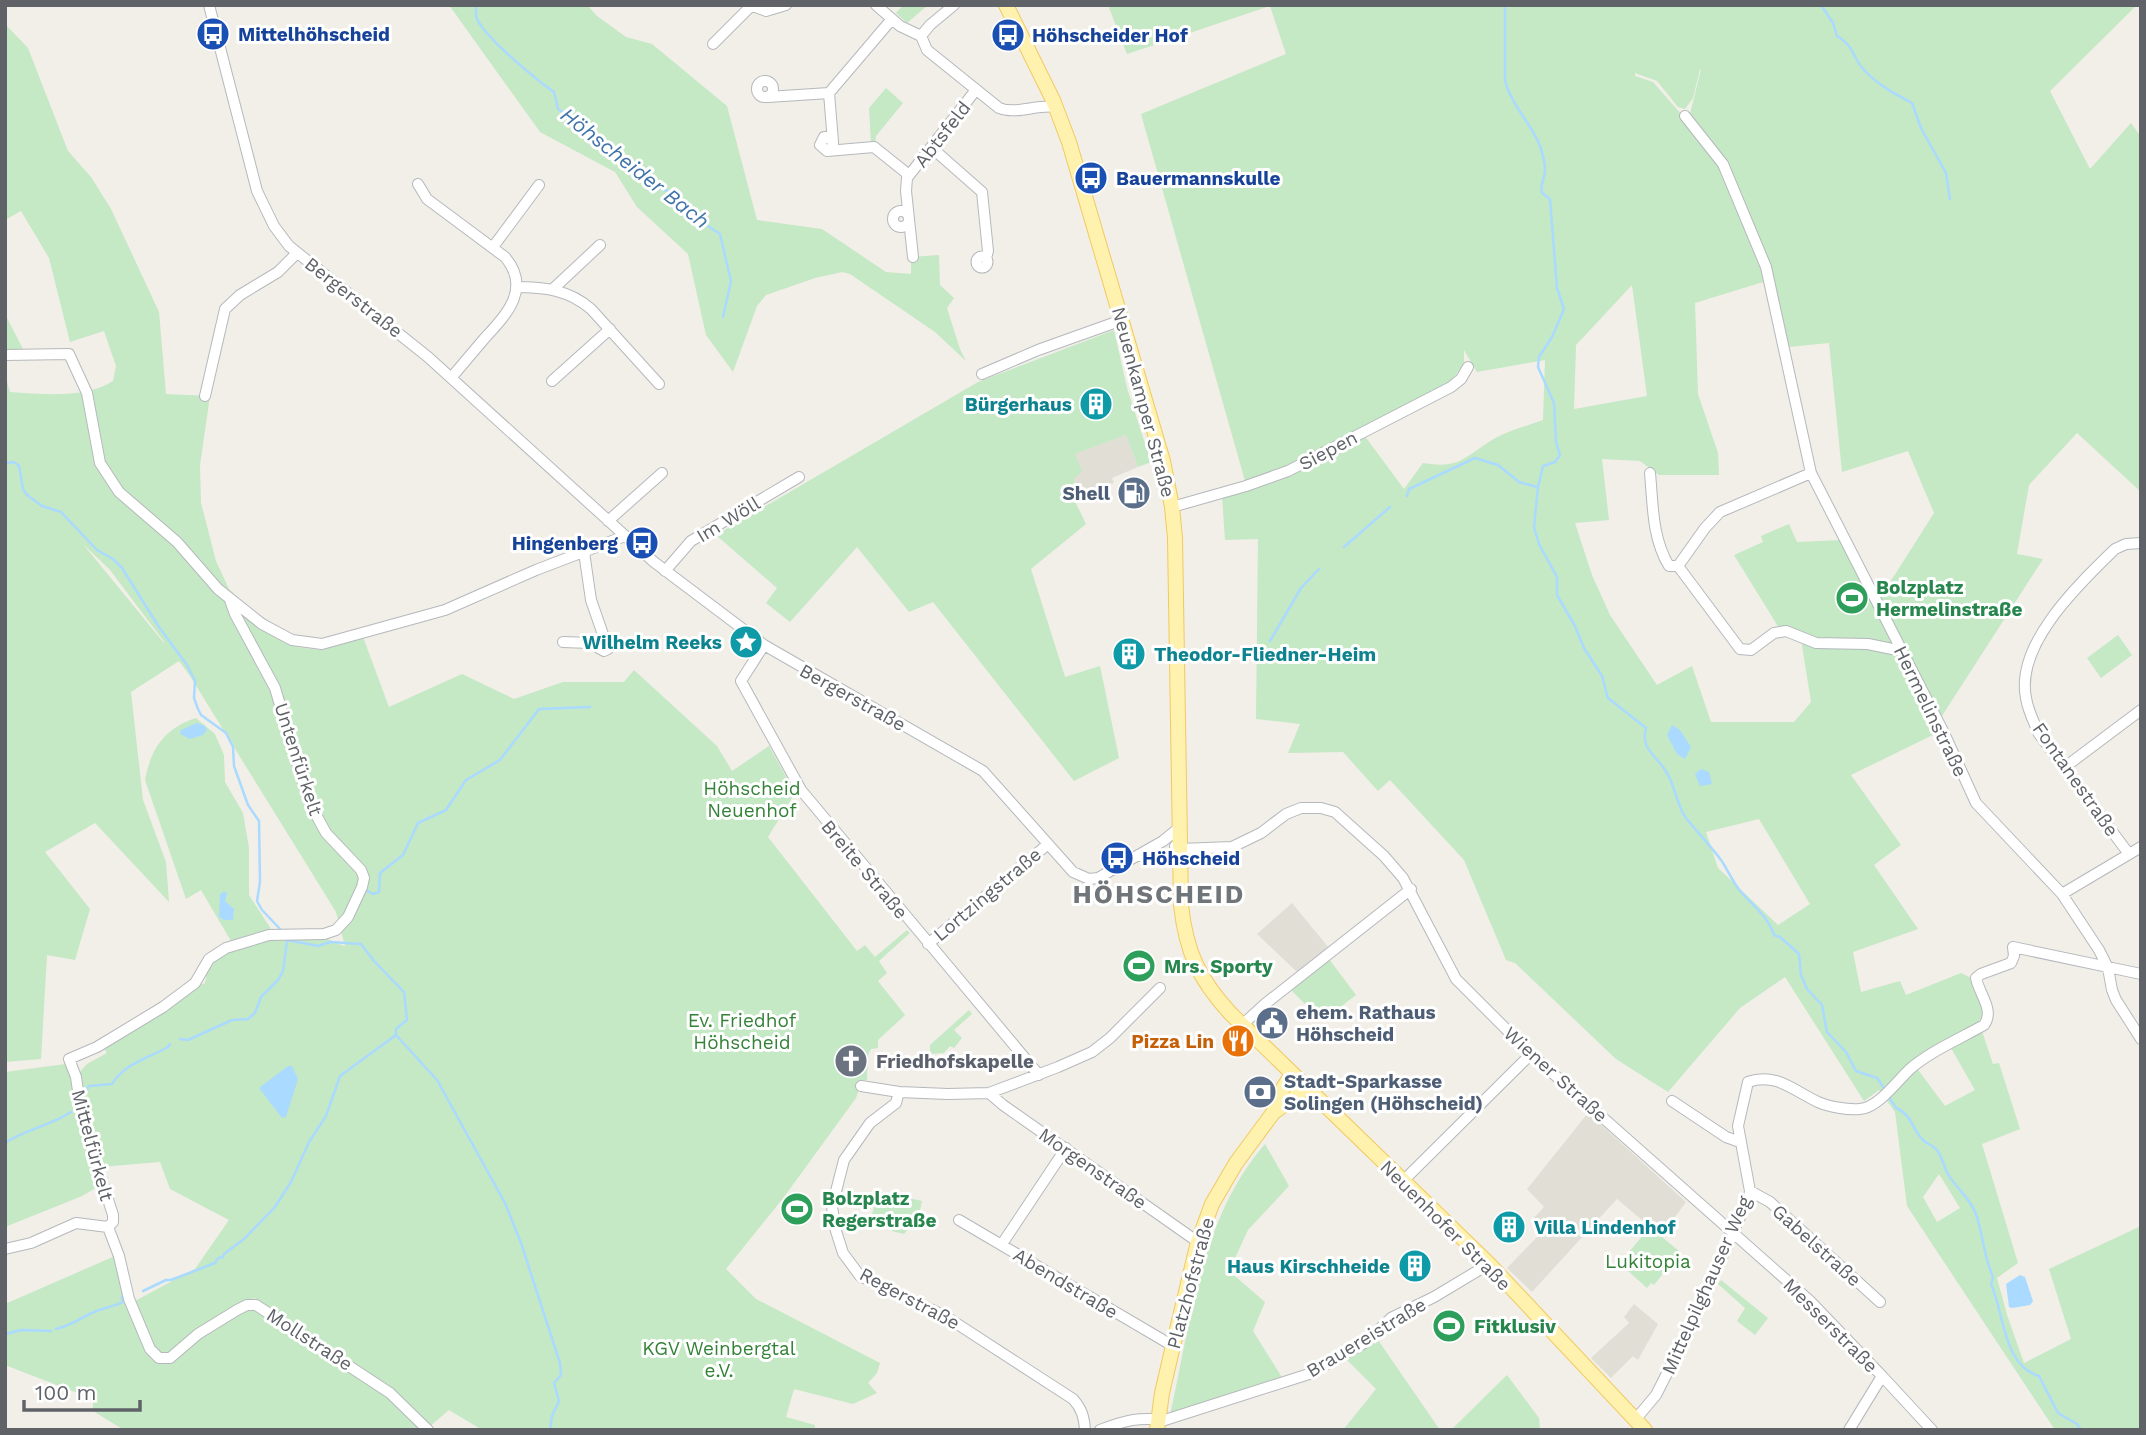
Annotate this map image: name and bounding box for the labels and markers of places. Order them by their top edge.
bus stop icon: Mittelhöhscheid [194,15,232,53]
bus stop icon: Höhscheider Hof [989,16,1027,54]
place label: Mittelhöhscheid [238,23,390,46]
place label: Höhscheider Hof [1032,24,1188,47]
bus stop icon: Bauermannskulle [1072,159,1110,197]
place label: Bauermannskulle [1116,167,1280,190]
building icon: Bürgerhaus [1077,385,1115,423]
place label: Bürgerhaus [965,393,1072,416]
fuel station icon: Shell [1115,474,1153,512]
place label: Shell [1063,482,1111,505]
bus stop icon: Hingenberg [623,524,661,562]
place label: Hingenberg [512,532,618,555]
place label: Bolzplatz Hermelinstraße [1876,576,2022,621]
sports icon: Bolzplatz Hermelinstraße [1833,579,1871,617]
place icon: Wilhelm Reeks [727,623,765,661]
place label: Wilhelm Reeks [582,631,722,654]
building icon: Theodor-Fliedner-Heim [1110,635,1148,673]
place label: Theodor-Fliedner-Heim [1154,643,1376,666]
bus stop icon: Höhscheid [1098,839,1136,877]
place label: Höhscheid [1142,847,1240,870]
sports icon: Mrs. Sporty [1120,947,1158,985]
place label: Mrs. Sporty [1164,955,1273,978]
place label: ehem. Rathaus Höhscheid [1296,1001,1436,1046]
public building icon: ehem. Rathaus Höhscheid [1253,1004,1291,1042]
restaurant icon: Pizza Lin [1219,1022,1257,1060]
place label: Pizza Lin [1131,1030,1214,1053]
church icon: Friedhofskapelle [832,1042,870,1080]
place label: Friedhofskapelle [876,1050,1034,1073]
place label: Stadt-Sparkasse Solingen (Höhscheid) [1284,1070,1483,1115]
bank icon: Stadt-Sparkasse Solingen (Höhscheid) [1241,1073,1279,1111]
place label: Bolzplatz Regerstraße [822,1187,936,1232]
sports icon: Bolzplatz Regerstraße [778,1190,816,1228]
building icon: Villa Lindenhof [1490,1208,1528,1246]
place label: Villa Lindenhof [1534,1216,1676,1239]
building icon: Haus Kirschheide [1396,1247,1434,1285]
place label: Haus Kirschheide [1227,1255,1390,1278]
sports icon: Fitklusiv [1430,1307,1468,1345]
place label: Fitklusiv [1474,1315,1556,1338]

